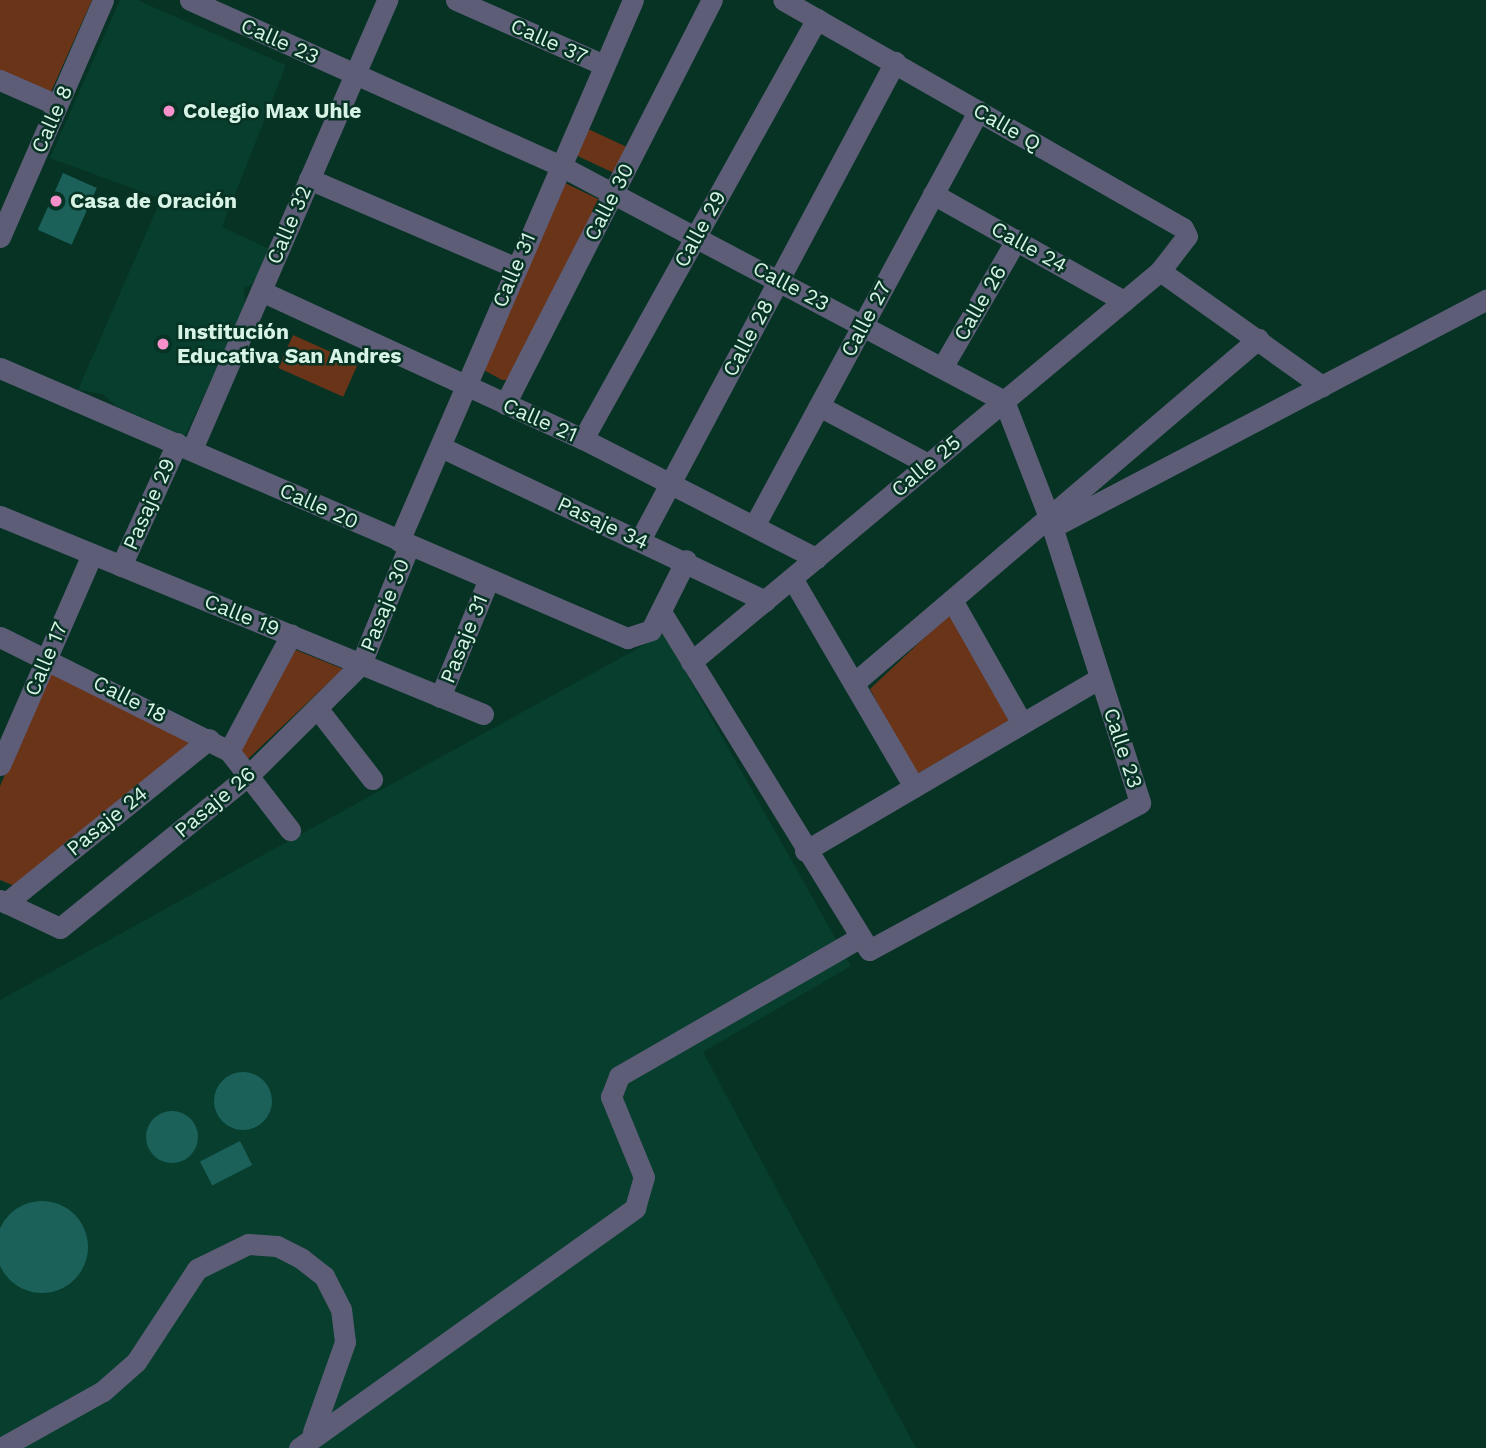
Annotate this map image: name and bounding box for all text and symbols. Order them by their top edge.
street label: Calle 23 [237,13,323,69]
street label: Calle 37 [507,13,591,69]
street label: Calle 8 [26,81,78,157]
place label: Colegio Max Uhle [183,98,362,124]
street label: Calle Q [969,98,1045,156]
marker: Colegio Max Uhle [161,103,177,119]
street label: Calle 30 [579,159,639,245]
street label: Calle 32 [261,182,317,268]
street label: Calle 29 [669,186,731,272]
place label: Casa de Oración [70,188,237,214]
marker: Casa de Oración [48,193,64,209]
street label: Calle 24 [987,216,1071,278]
street label: Calle 31 [487,229,541,311]
street label: Calle 23 [748,255,834,317]
street label: Calle 26 [948,261,1012,345]
street label: Calle 27 [836,277,896,361]
street label: Calle 28 [717,295,779,381]
place label: Institución Educativa San Andres [177,319,402,369]
marker: Institución Educativa San Andres [155,336,171,352]
street label: Calle 21 [499,392,581,448]
street label: Calle 25 [886,430,966,502]
street label: Pasaje 29 [118,454,180,554]
street label: Calle 20 [276,477,362,535]
street label: Pasaje 34 [553,491,653,555]
street label: Pasaje 30 [355,555,415,655]
street label: Calle 19 [200,588,284,642]
street label: Pasaje 31 [435,591,493,687]
street label: Calle 17 [19,618,73,700]
street label: Calle 18 [89,670,171,728]
street label: Calle 23 [1098,705,1148,791]
street label: Pasaje 26 [170,761,260,843]
street label: Pasaje 24 [61,781,153,861]

